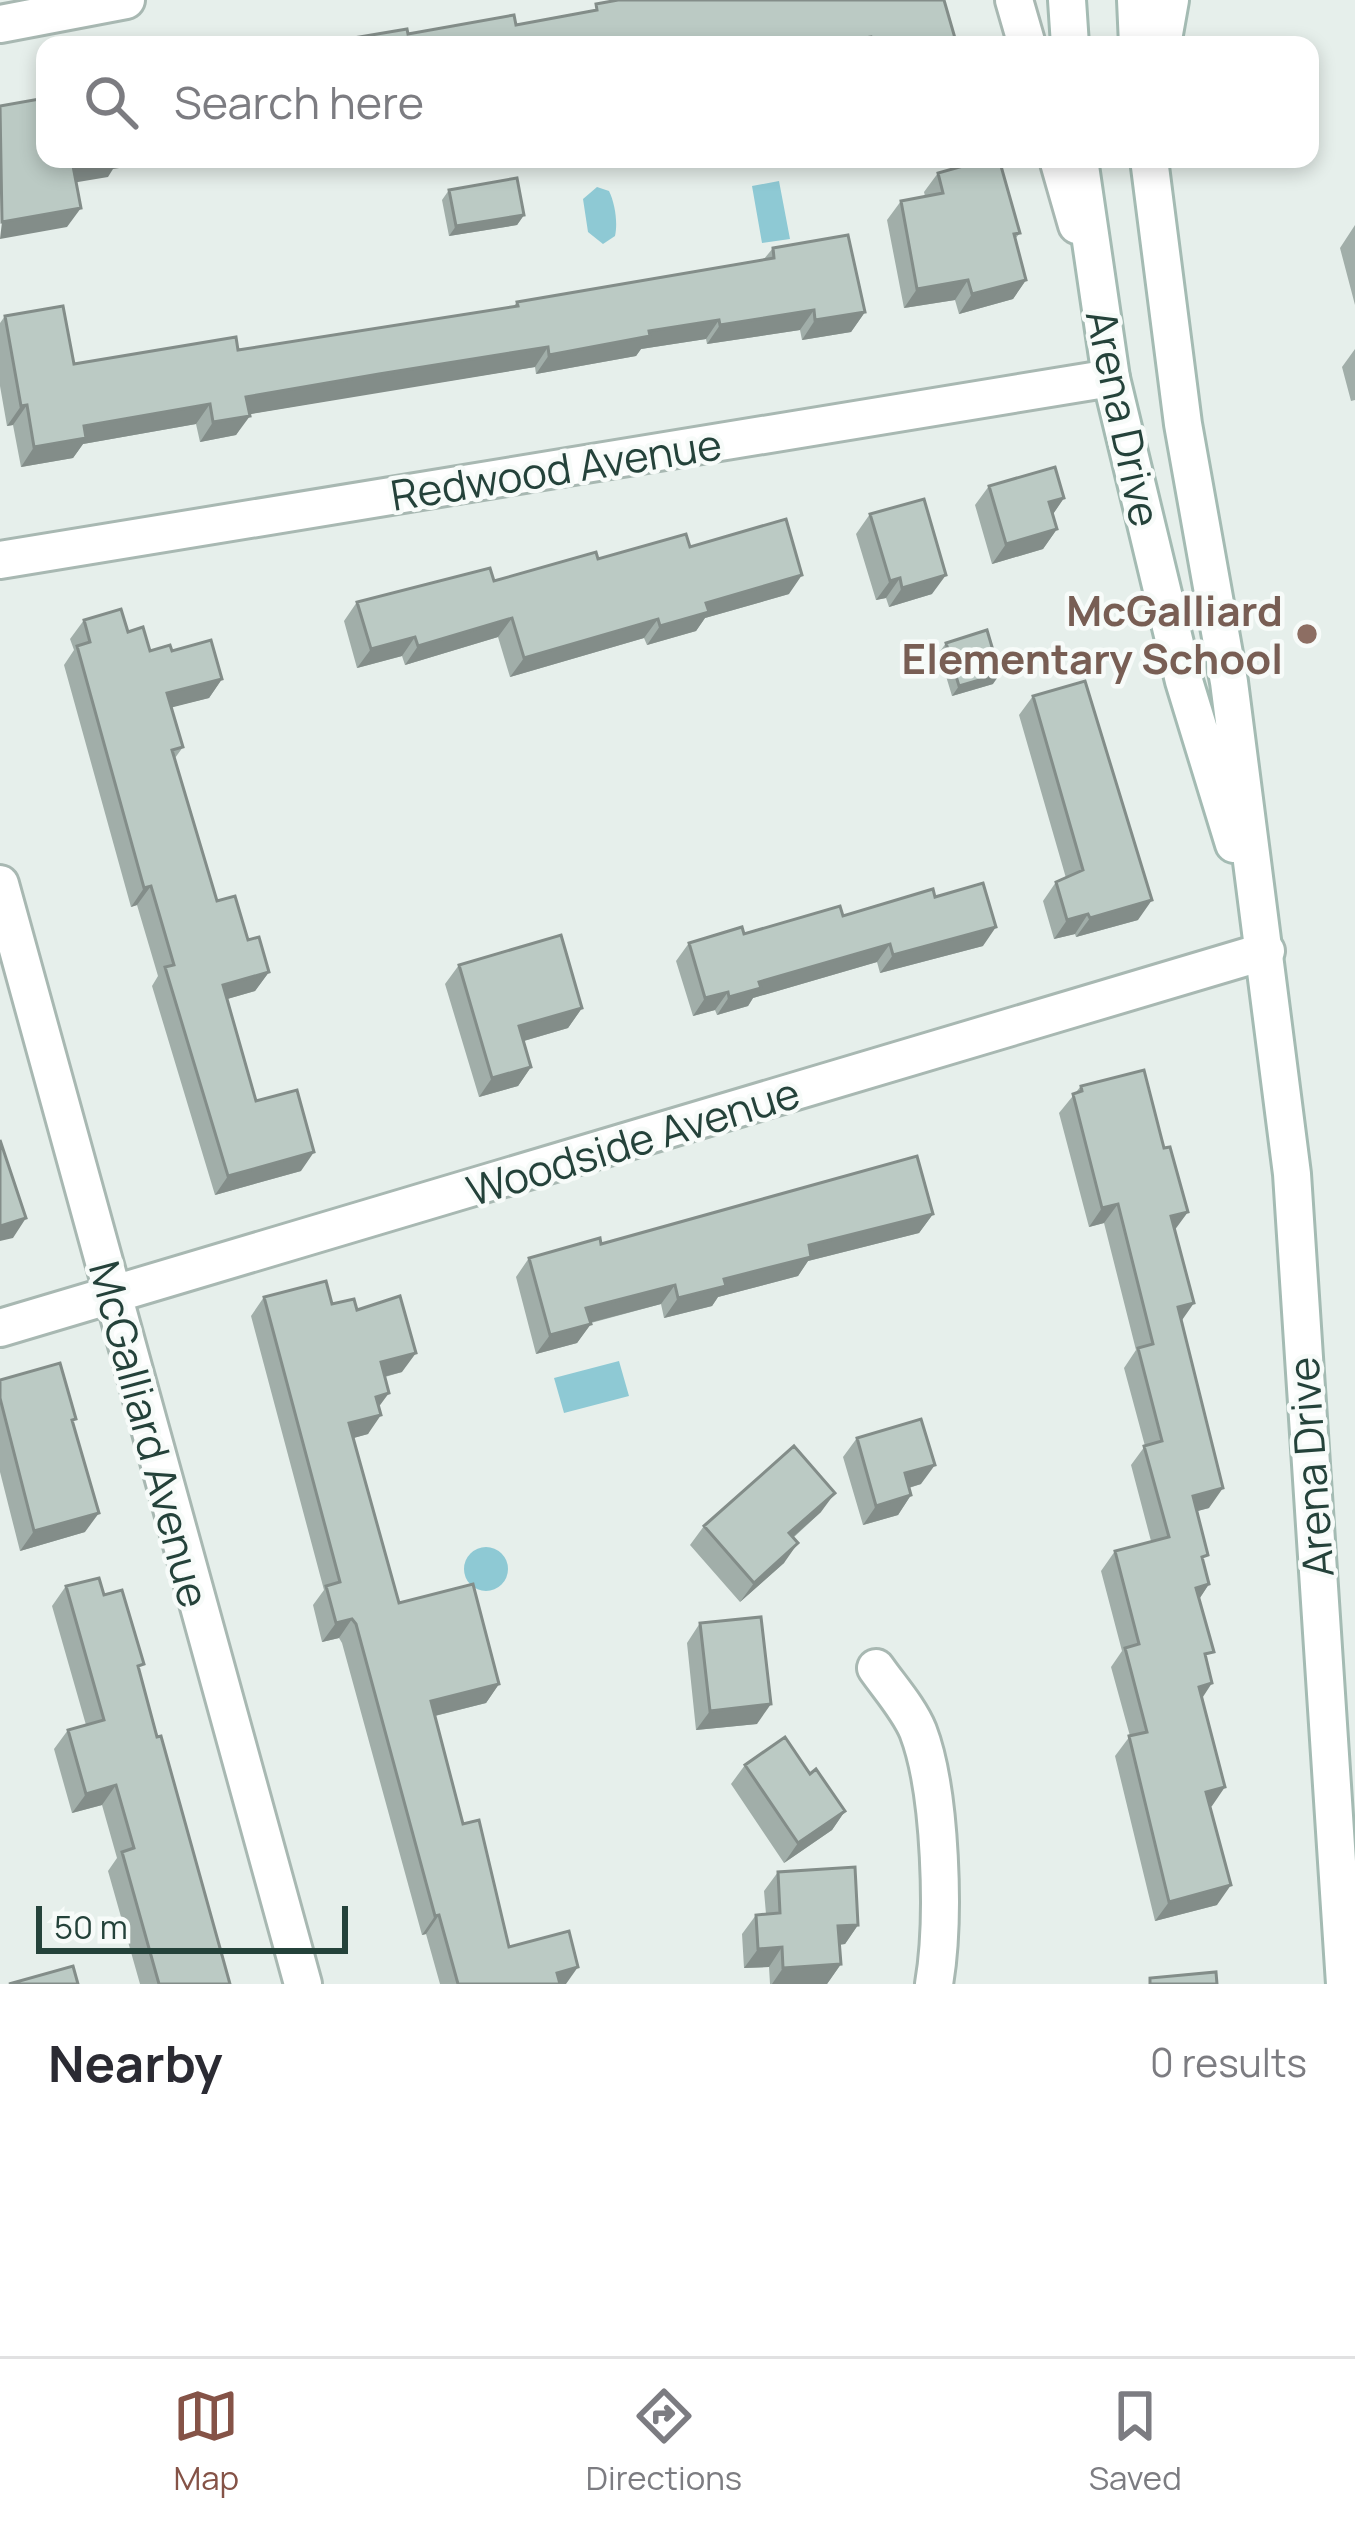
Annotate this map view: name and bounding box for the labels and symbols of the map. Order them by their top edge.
street label: Arena Drive [1073,304,1175,532]
street label: Redwood Avenue [386,414,726,524]
place label: McGalliard Elementary School [902,581,1283,687]
marker: McGalliard Elementary School [1294,621,1320,647]
street label: Woodside Avenue [460,1063,806,1219]
street label: McGalliard Avenue [76,1255,224,1613]
street label: Arena Drive [1273,1355,1347,1579]
scale bar [36,1900,348,1953]

